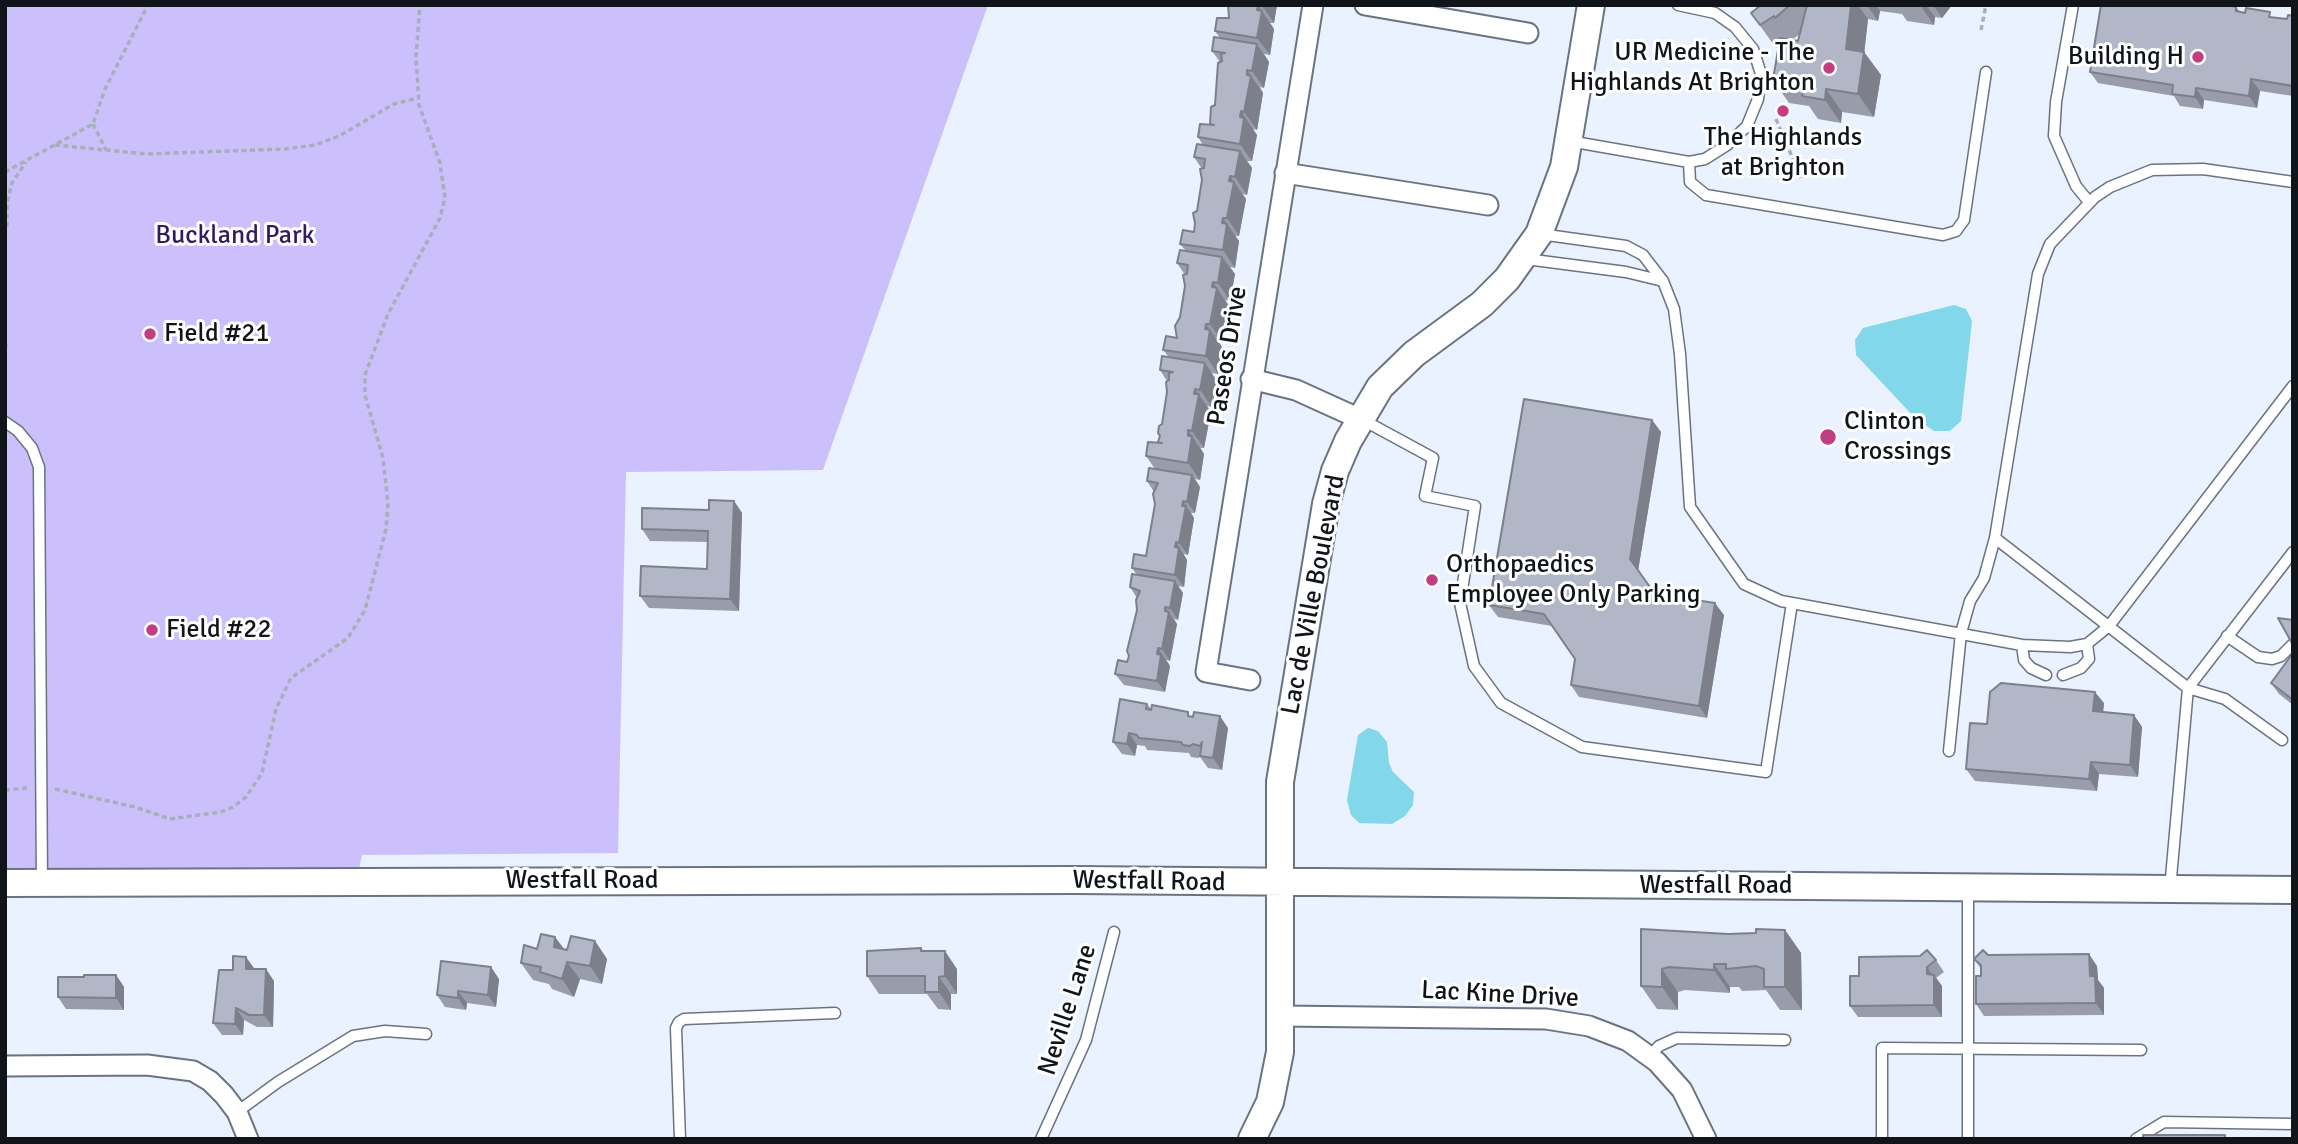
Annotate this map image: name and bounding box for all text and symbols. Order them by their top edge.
place label: UR Medicine - The Highlands At Brighton [1569,37,1815,98]
place label: Building H [2068,41,2184,73]
marker: Building H [2190,49,2206,65]
marker: UR Medicine - The Highlands At Brighton [1821,60,1837,76]
marker: The Highlands at Brighton [1775,103,1791,119]
place label: The Highlands at Brighton [1704,122,1862,184]
park label: Buckland Park [155,220,315,252]
street label: Paseos Drive [1202,284,1254,428]
place label: Field #21 [164,318,269,350]
marker: Field #21 [142,326,158,342]
place label: Clinton Crossings [1844,406,1951,467]
marker: Clinton Crossings [1818,427,1838,447]
street label: Lac de Ville Boulevard [1275,472,1353,718]
place label: Orthopaedics Employee Only Parking [1446,549,1701,610]
marker: Orthopaedics Employee Only Parking [1424,572,1440,588]
place label: Field #22 [166,614,271,646]
marker: Field #22 [144,622,160,638]
street label: Westfall Road [505,865,659,897]
street label: Westfall Road [1072,865,1226,899]
street label: Westfall Road [1639,870,1793,902]
street label: Neville Lane [1032,940,1104,1080]
street label: Lac Kine Drive [1420,975,1580,1015]

